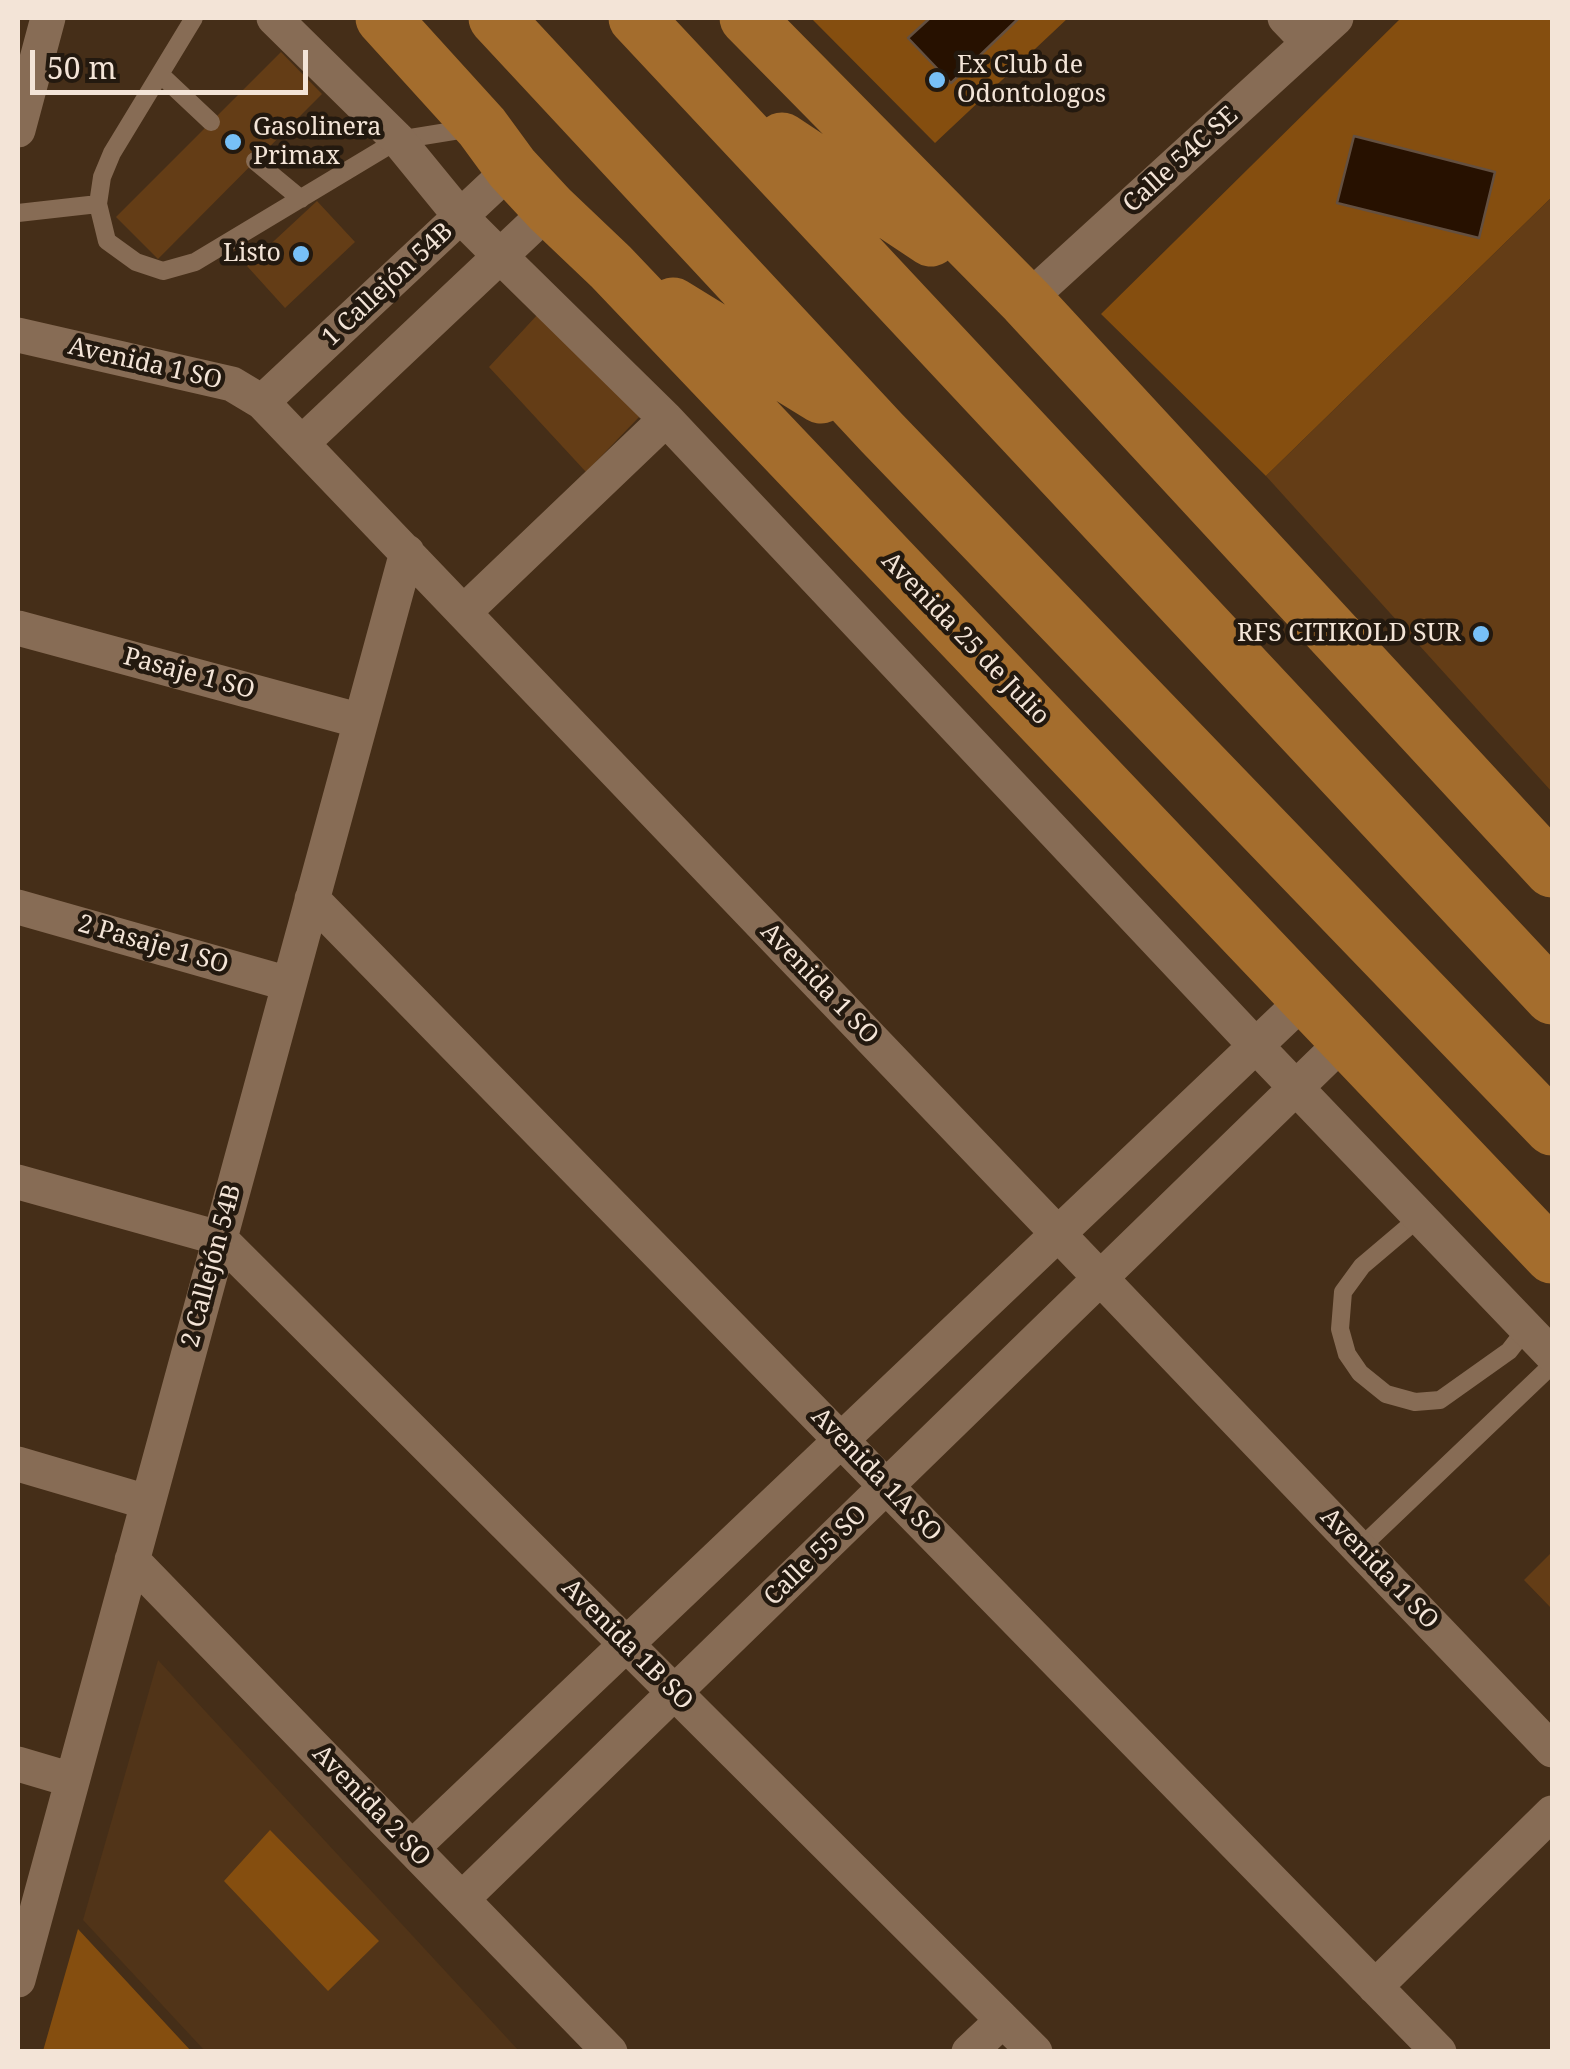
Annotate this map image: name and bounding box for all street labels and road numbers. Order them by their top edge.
street label: Calle 54C SE [1118,101,1244,219]
street label: 1 Callejón 54B [316,217,460,353]
street label: Avenida 1 SO [65,332,225,396]
street label: Avenida 25 de Julio [875,546,1055,732]
street label: Pasaje 1 SO [120,642,258,706]
street label: 2 Pasaje 1 SO [74,909,232,981]
street label: Avenida 1 SO [754,917,884,1051]
street label: 2 Callejón 54B [176,1181,248,1351]
street label: Avenida 1A SO [805,1402,947,1548]
street label: Calle 55 SO [758,1500,874,1612]
street label: Avenida 1 SO [1314,1502,1444,1636]
street label: Avenida 1B SO [555,1573,699,1717]
street label: Avenida 2 SO [306,1739,436,1873]

